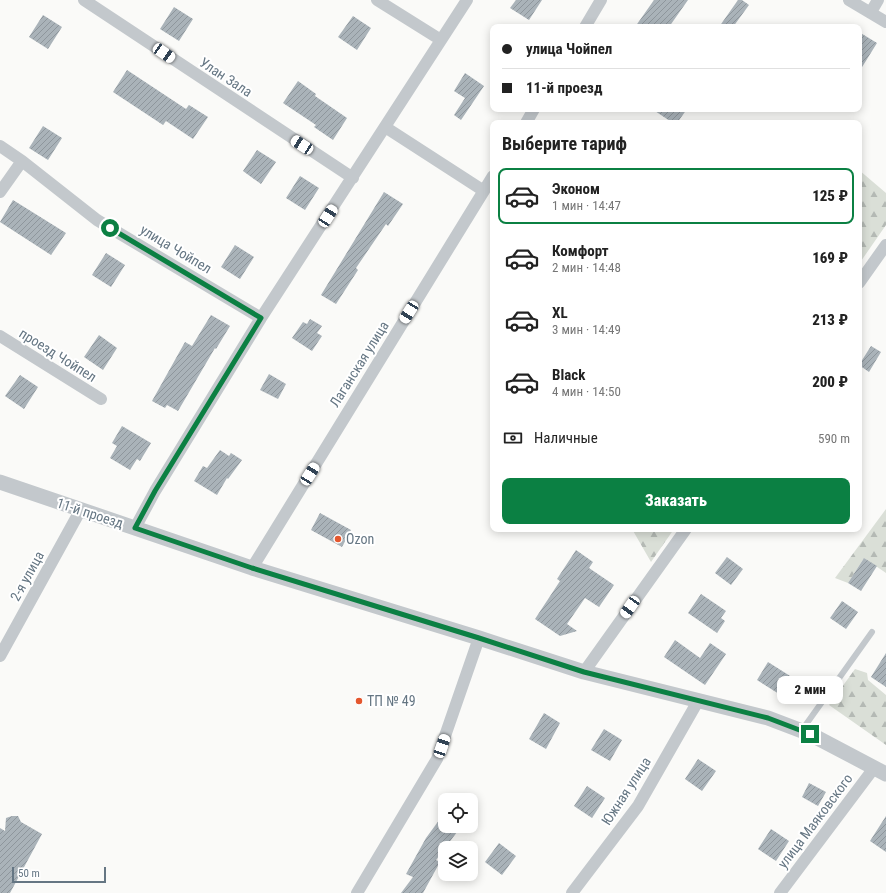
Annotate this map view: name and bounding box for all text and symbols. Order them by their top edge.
text: улица Чойпел [526,40,612,58]
car [151,41,177,65]
street label: Улан Зала [197,54,255,100]
text: 11-й проезд [526,79,602,97]
car [289,133,315,157]
text: Выберите тариф [502,133,627,154]
icon: car [504,178,540,214]
text: Эконом [552,180,600,198]
text: 125 ₽ [812,187,848,205]
text: 1 мин · 14:47 [552,198,621,213]
car [316,203,340,229]
route start [101,219,119,237]
street label: улица Чойпел [137,221,215,277]
icon: car [504,240,540,276]
text: Комфорт [552,242,609,260]
text: 169 ₽ [812,249,848,267]
text: 2 мин · 14:48 [552,260,621,275]
car [398,299,420,325]
icon: car [504,302,540,338]
text: XL [552,304,568,322]
text: 213 ₽ [812,311,848,329]
street label: Лаганская улица [326,318,392,410]
text: 3 мин · 14:49 [552,322,621,337]
street label: проезд Чойпел [16,325,100,385]
icon: car [504,364,540,400]
text: Black [552,366,585,384]
text: 200 ₽ [812,373,848,391]
text: 4 мин · 14:50 [552,384,621,399]
icon: cash [502,427,524,449]
text: Наличные [534,429,598,447]
text: 590 m [818,431,850,446]
car [299,461,321,487]
button: Заказать [502,478,850,524]
street label: 11-й проезд [55,495,126,531]
place label: Ozon [346,531,374,547]
marker: Ozon [333,534,343,544]
street label: 2-я улица [7,548,47,604]
car [618,594,642,620]
callout: 2 мин [777,676,843,704]
text: 2 мин [794,682,826,697]
place label: ТП № 49 [367,693,416,709]
marker: ТП № 49 [354,696,364,706]
route end [801,725,819,743]
car [432,733,452,759]
street label: Южная улица [598,754,654,828]
street label: улица Маяковского [774,771,856,871]
map controls [438,793,478,881]
button: locate [438,793,478,833]
button: layers [438,841,478,881]
scale bar [12,865,106,884]
text: 50 m [18,867,40,880]

